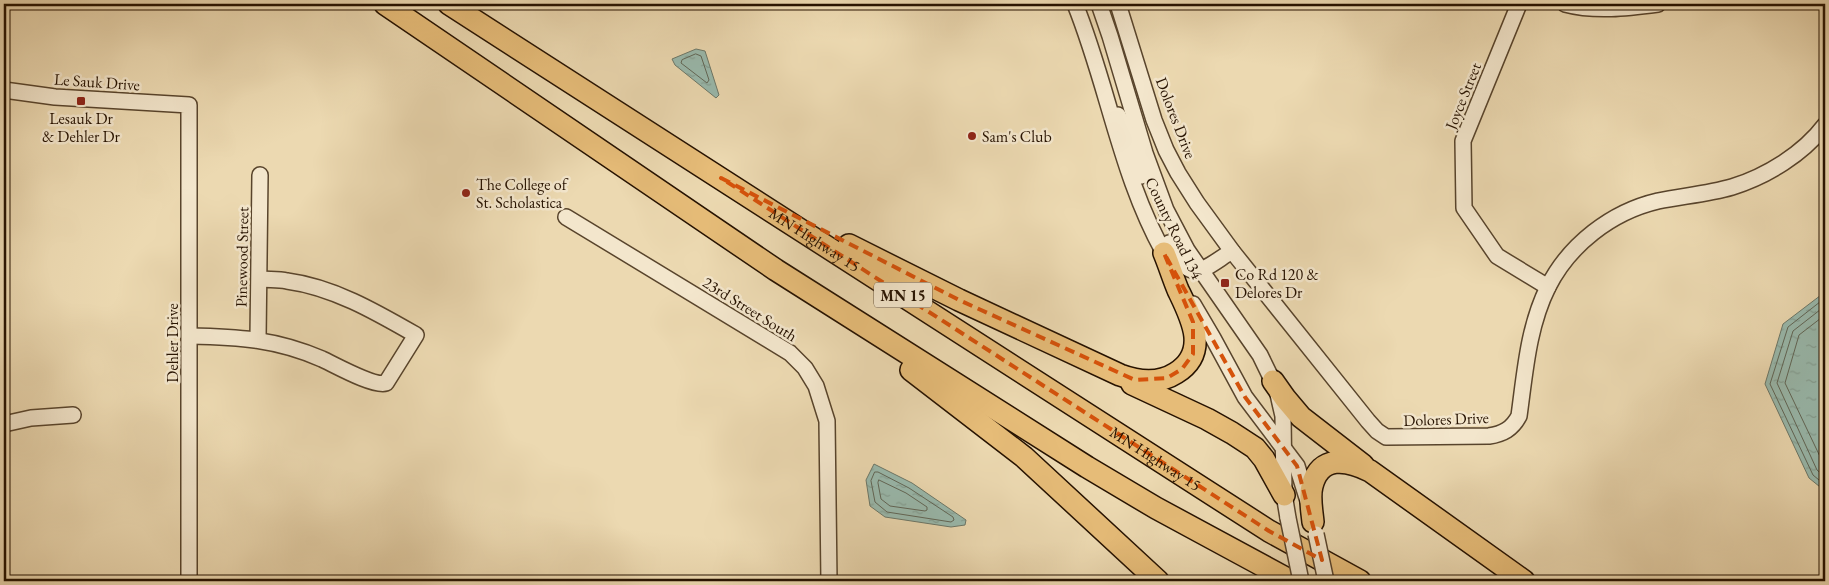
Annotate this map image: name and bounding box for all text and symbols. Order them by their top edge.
street label: Joyce Street [1439,59,1486,134]
street label: Le Sauk Drive [53,69,141,95]
street label: Dolores Drive [1151,74,1201,162]
marker: Lesauk Dr & Dehler Dr [75,95,87,107]
place label: Lesauk Dr & Dehler Dr [42,108,121,147]
place label: Sam's Club [982,126,1052,147]
marker: Sam's Club [966,130,978,142]
street label: County Road 134 [1140,173,1208,283]
place label: The College of St. Scholastica [476,174,569,213]
marker: The College of St. Scholastica [460,187,472,199]
street label: MN Highway 15 [765,202,865,276]
street label: Pinewood Street [231,207,253,307]
place label: Co Rd 120 & Delores Dr [1235,264,1319,303]
street label: 23rd Street South [699,272,801,346]
marker: Co Rd 120 & Delores Dr [1219,277,1231,289]
road number: MN 15 [874,282,932,308]
street label: Dehler Drive [162,303,183,383]
street label: Dolores Drive [1403,407,1489,431]
street label: MN Highway 15 [1106,421,1205,495]

